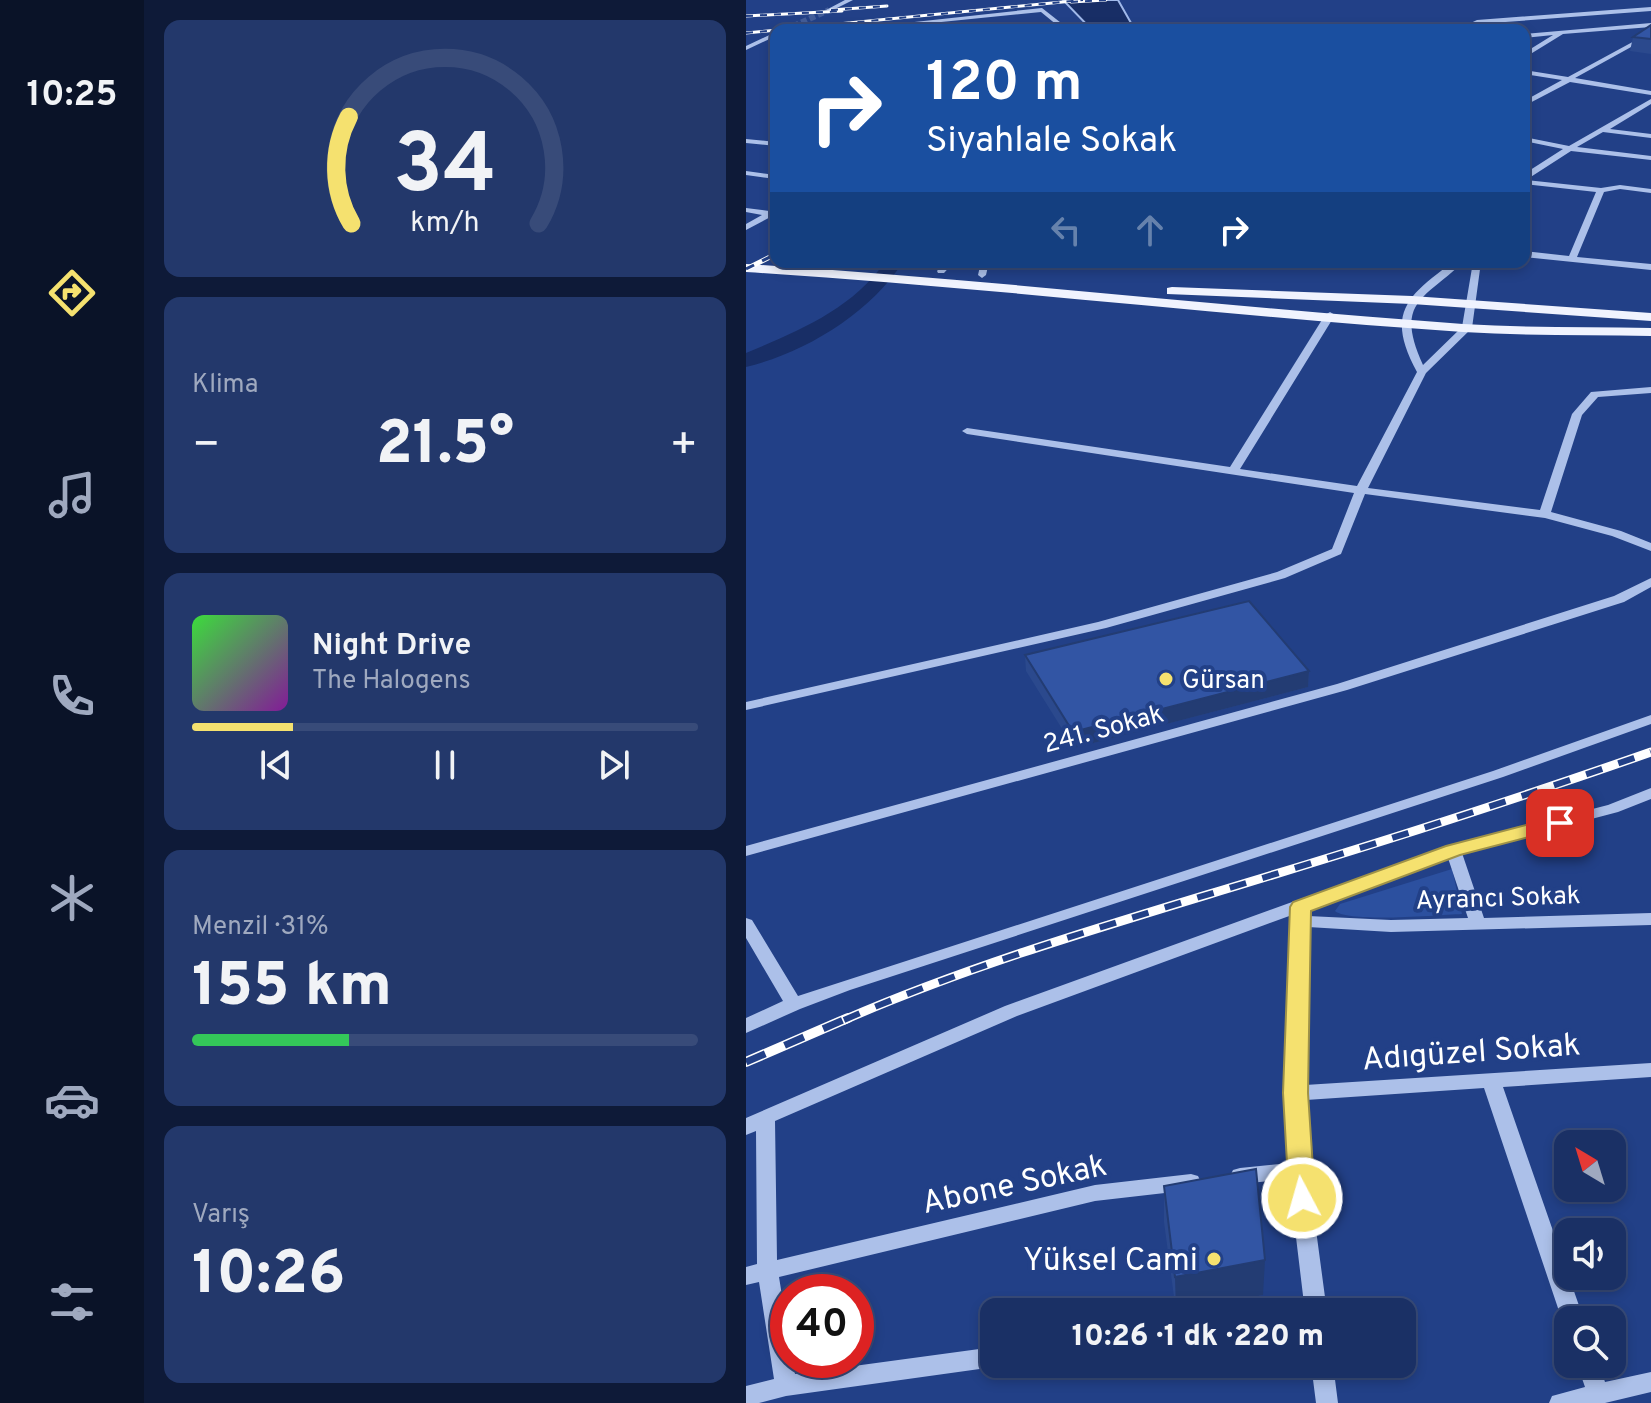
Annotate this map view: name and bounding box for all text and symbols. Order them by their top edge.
text: 120 m [926,50,1083,120]
icon: right [794,56,898,160]
text: 10:25 [27,73,117,119]
text: 34 [393,117,497,222]
text: Siyahlale Sokak [926,119,1177,165]
text: km/h [410,206,480,242]
icon: left [1044,208,1088,252]
icon: ahead [1128,208,1172,252]
icon: right [1212,208,1256,252]
icon: directions [44,265,100,321]
text: Klima [192,369,258,402]
text: 21.5° [376,409,514,485]
text: − [192,419,220,475]
text: + [670,419,698,475]
icon: music [44,467,100,523]
text: Night Drive [312,628,471,665]
text: The Halogens [312,665,471,698]
place label: Gürsan [1182,665,1265,698]
icon: phone [44,668,100,724]
marker: Gürsan [1157,670,1175,688]
street label: 241. Sokak [1040,698,1168,762]
icon: previous [254,743,298,787]
icon: pause [423,743,467,787]
icon: next [592,743,636,787]
pin [1526,789,1594,857]
icon: arrive [1538,801,1582,845]
icon: climate [44,870,100,926]
street label: Ayrancı Sokak [1415,880,1581,919]
text: Menzil · 31% [192,911,329,944]
text: 155 km [192,951,392,1027]
street label: Adıgüzel Sokak [1361,1026,1582,1082]
icon: car [44,1072,100,1128]
north arrow [1554,1130,1626,1202]
map controls [1554,1130,1626,1378]
street label: Abone Sokak [919,1147,1111,1225]
position arrow [1260,1156,1344,1240]
text: Varış [192,1199,250,1232]
button: sound [1554,1218,1626,1290]
text: 10:26 [192,1239,345,1315]
place label: Yüksel Cami [1023,1242,1198,1282]
marker: Yüksel Cami [1205,1250,1223,1268]
icon: filters [44,1274,100,1330]
speed limit sign: 40 [770,1274,874,1378]
button: search [1554,1306,1626,1378]
text: 10:26 · 1 dk · 220 m [1072,1319,1324,1356]

